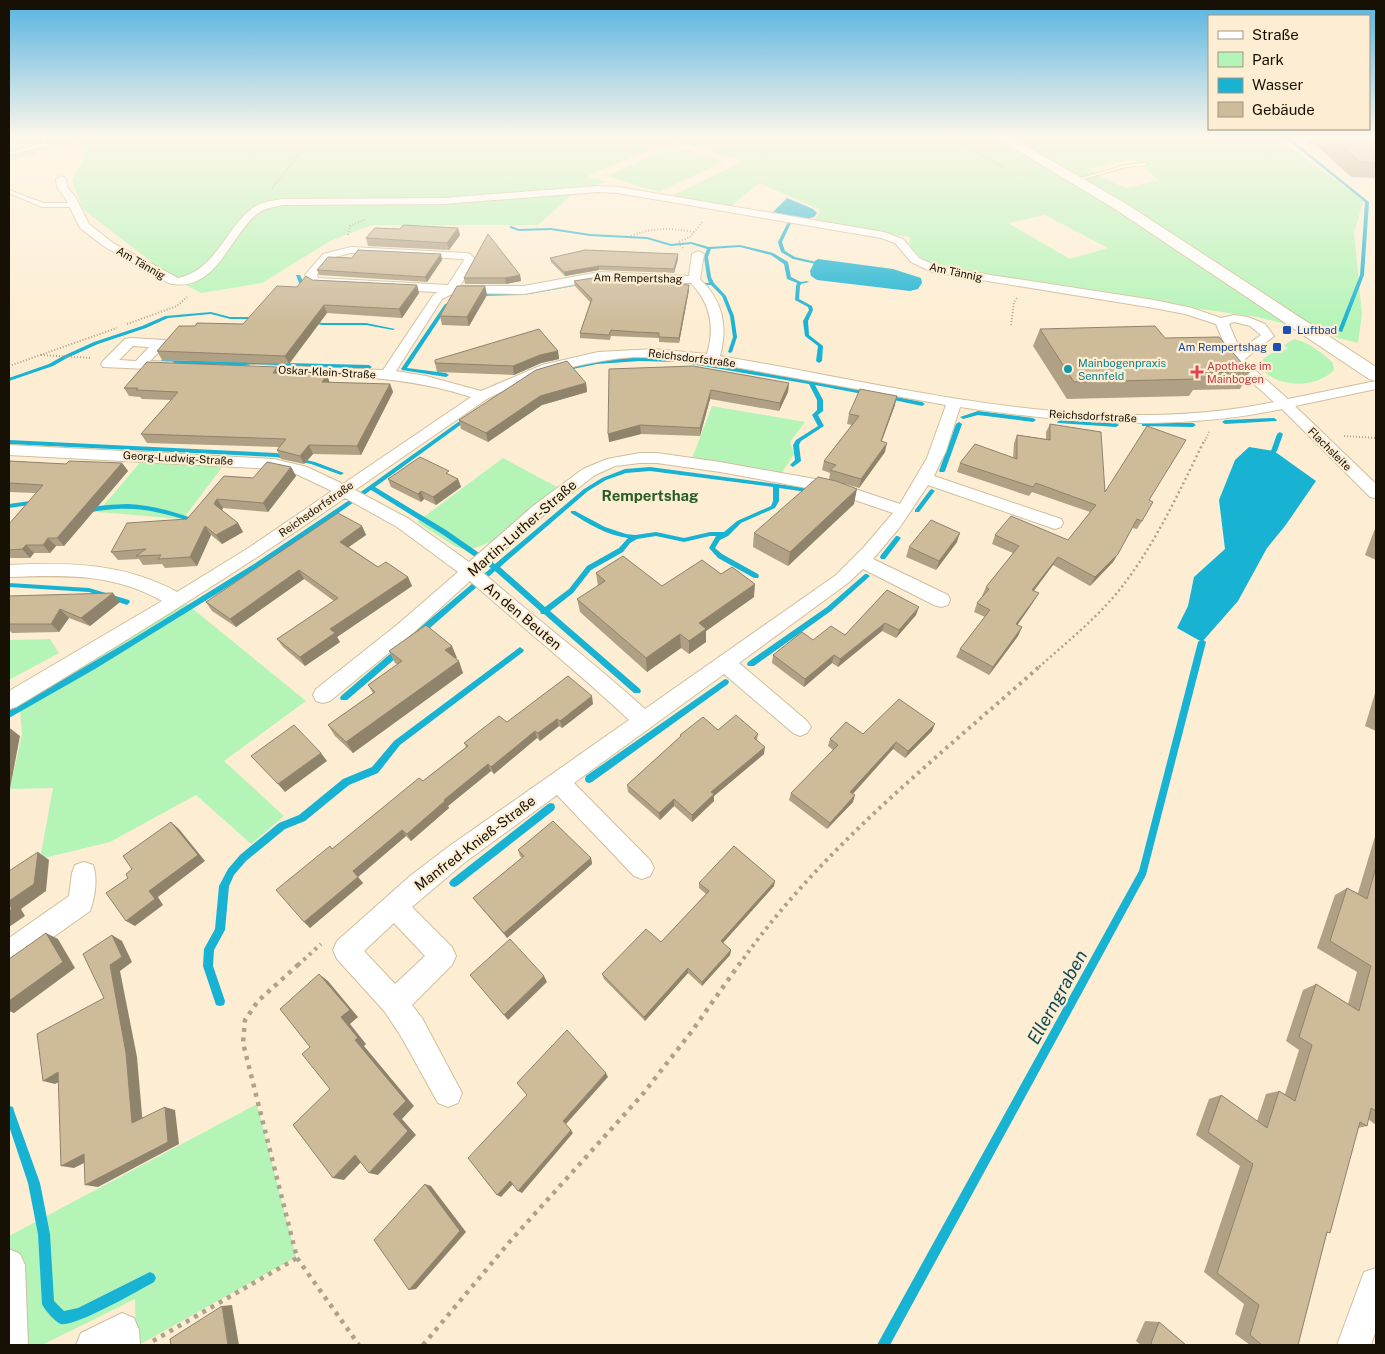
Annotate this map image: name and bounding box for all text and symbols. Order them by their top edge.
legend [1208,15,1370,130]
text: Straße [1252,26,1299,43]
text: Park [1252,51,1284,68]
text: Wasser [1252,76,1304,93]
text: Gebäude [1252,101,1315,118]
street label: Am Tännig [115,244,168,282]
street label: Am Tännig [928,260,984,284]
street label: Am Rempertshag [593,271,683,285]
marker: Luftbad [1281,324,1293,336]
place label: Luftbad [1297,324,1337,336]
place label: Am Rempertshag [1178,341,1267,353]
marker: Am Rempertshag [1271,341,1283,353]
street label: Reichsdorfstraße [648,347,736,369]
place label: Mainbogenpraxis Sennfeld [1078,357,1166,382]
place label: Apotheke im Mainbogen [1207,360,1271,385]
street label: Oskar-Klein-Straße [278,363,376,381]
marker: Mainbogenpraxis Sennfeld [1062,363,1074,375]
marker: Apotheke im Mainbogen [1191,366,1203,378]
street label: Reichsdorfstraße [1049,408,1137,424]
street label: Flachsleite [1306,425,1354,473]
street label: Georg-Ludwig-Straße [123,449,233,467]
street label: Martin-Luther-Straße [464,476,580,580]
street label: Reichsdorfstraße [276,479,356,539]
district label: Rempertshag [602,487,699,504]
street label: An den Beuten [481,579,565,653]
street label: Manfred-Knieß-Straße [412,792,539,894]
water label: Ellerngraben [1023,946,1091,1048]

